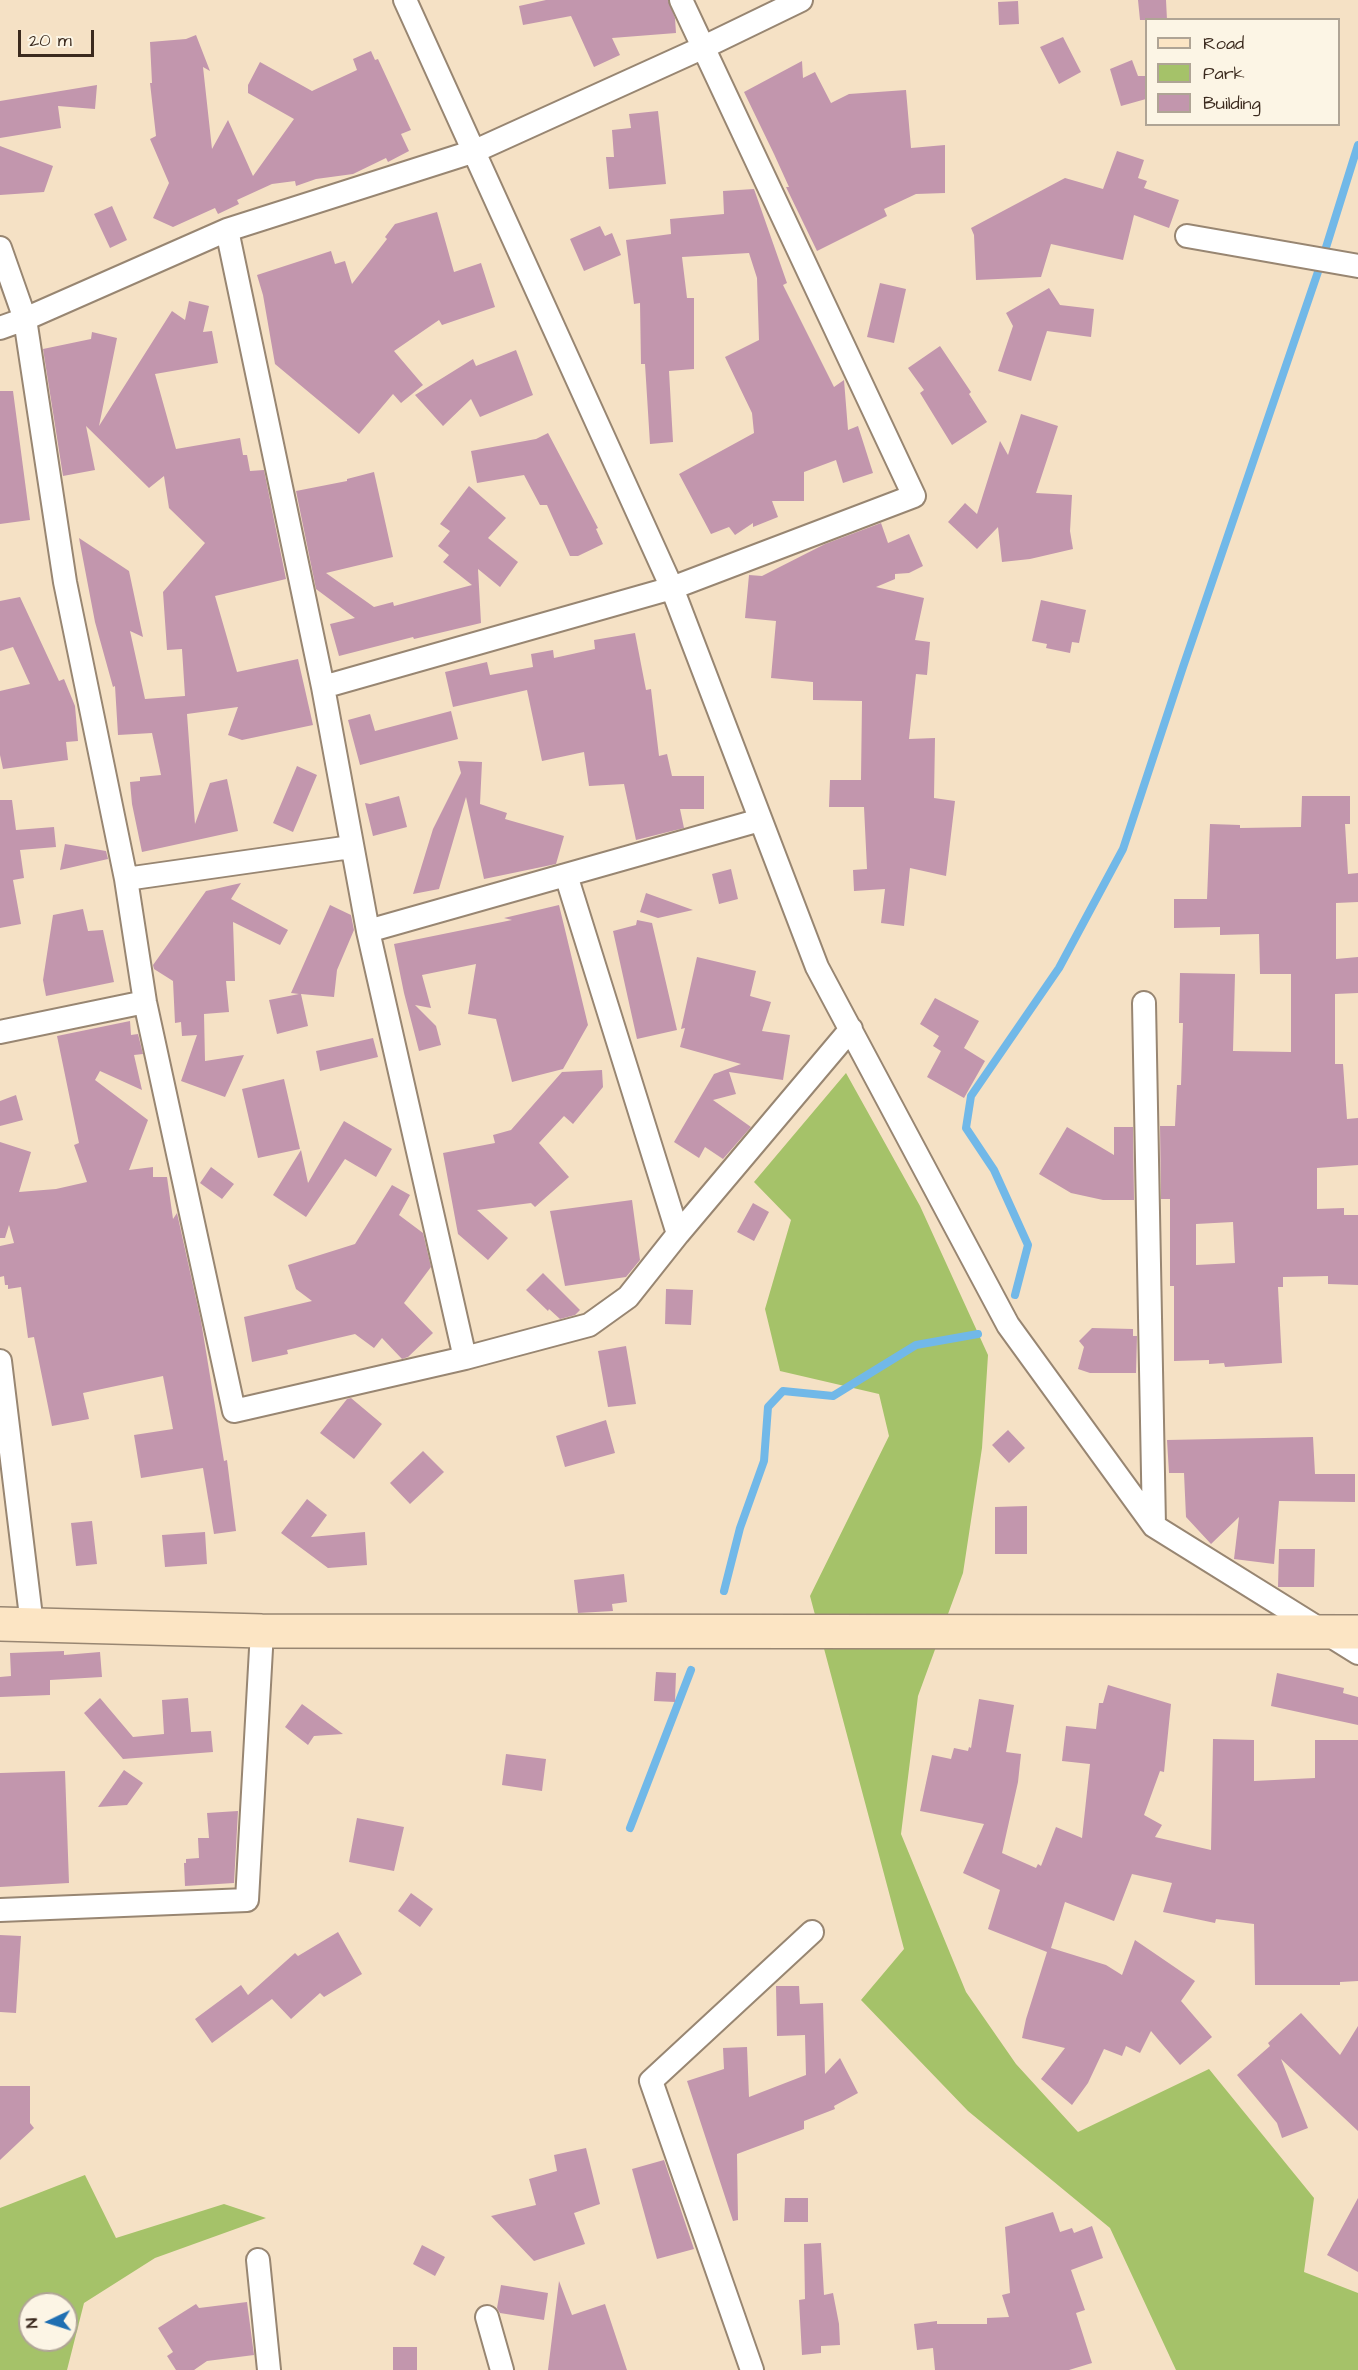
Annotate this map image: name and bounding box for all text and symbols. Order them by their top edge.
scale bar [21,18,98,56]
legend [1145,18,1340,126]
text: 20 m [29,28,72,53]
text: Road [1203,31,1244,56]
text: Park [1203,61,1245,86]
text: Building [1203,91,1261,116]
north arrow [18,2292,78,2352]
text: N [21,2317,43,2329]

